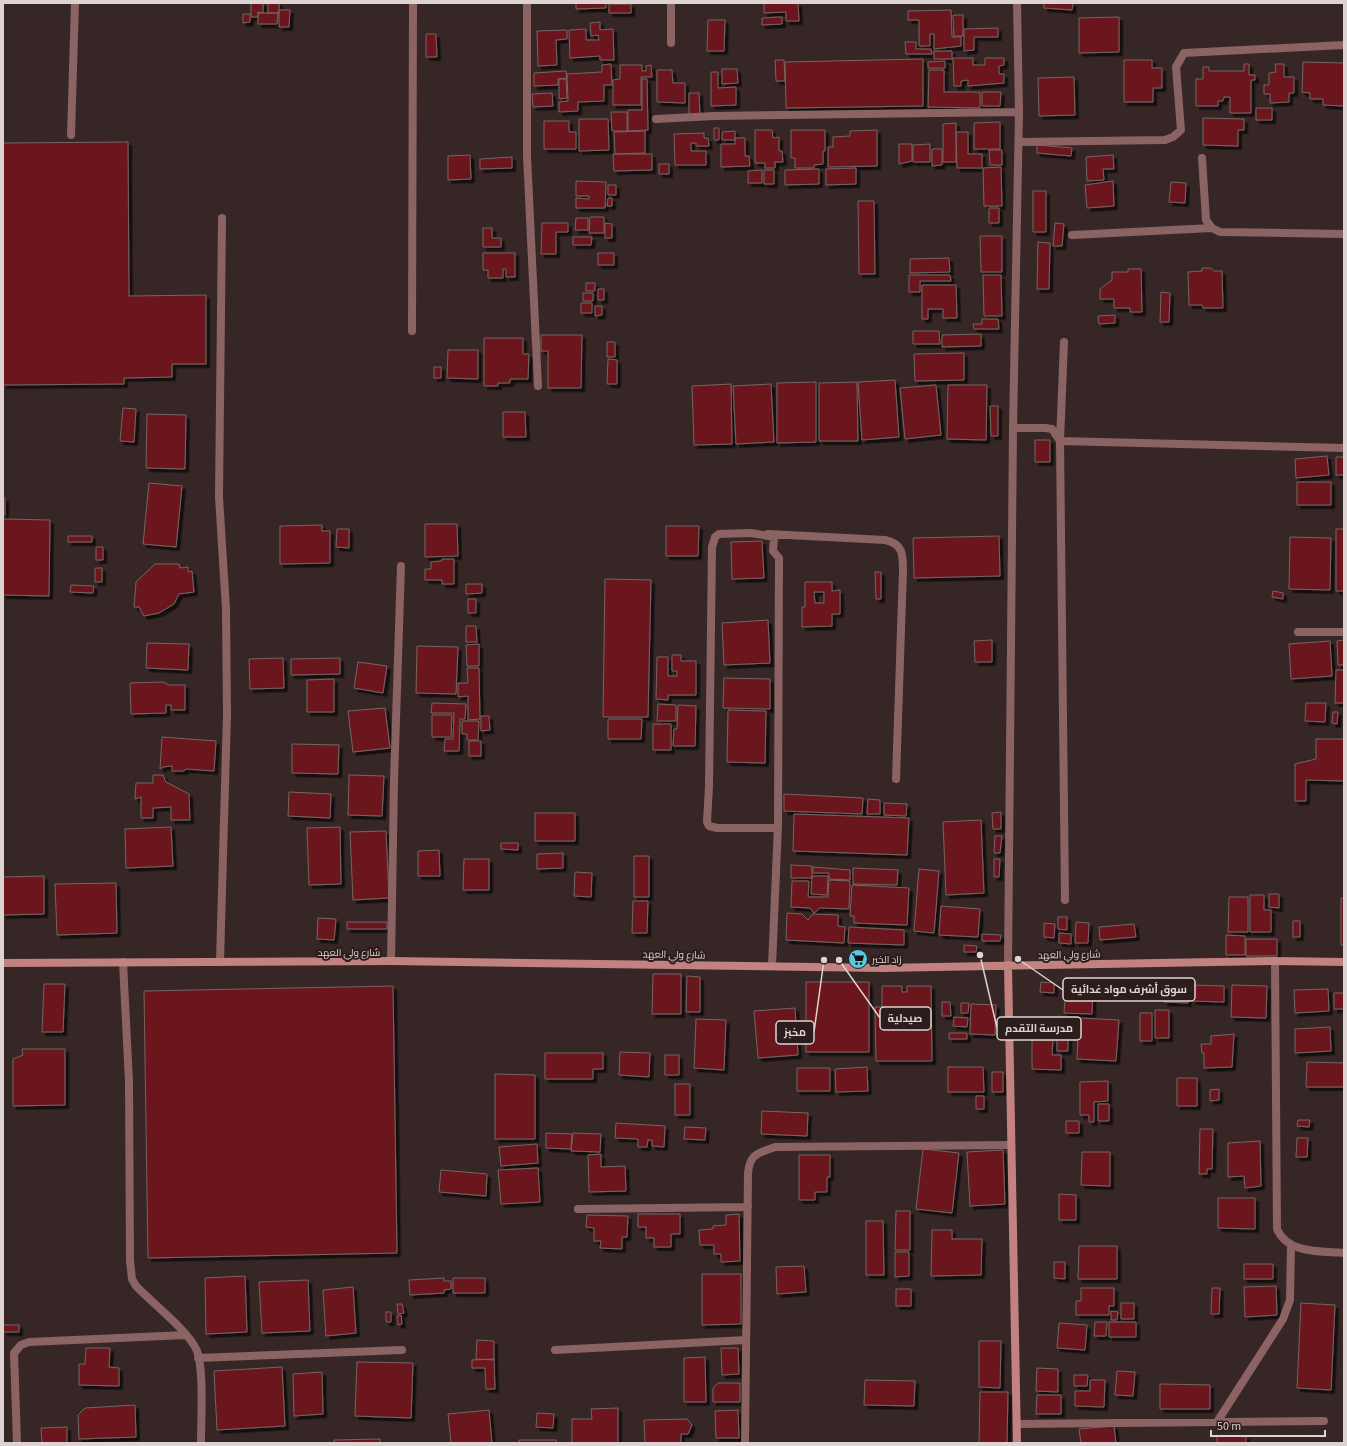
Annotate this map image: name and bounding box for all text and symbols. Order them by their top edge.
street label: شارع ولي العهد [318,946,380,960]
street label: شارع ولي العهد [642,947,705,963]
street label: شارع ولي العهد [1038,947,1101,963]
supermarket icon: زاد الخير [847,948,869,970]
place label: زاد الخير [871,953,902,967]
callout: سوق أشرف مواد غدائية [1063,978,1195,1001]
text: سوق أشرف مواد غدائية [1071,982,1187,997]
callout: صيدلية [880,1007,931,1030]
text: صيدلية [888,1011,922,1026]
callout: مدرسة التقدم [997,1017,1081,1040]
callout: مخبز [776,1021,814,1044]
text: مدرسة التقدم [1005,1021,1073,1036]
text: مخبز [783,1025,806,1040]
scale bar [1211,1412,1325,1438]
text: 50 m [1217,1418,1241,1435]

